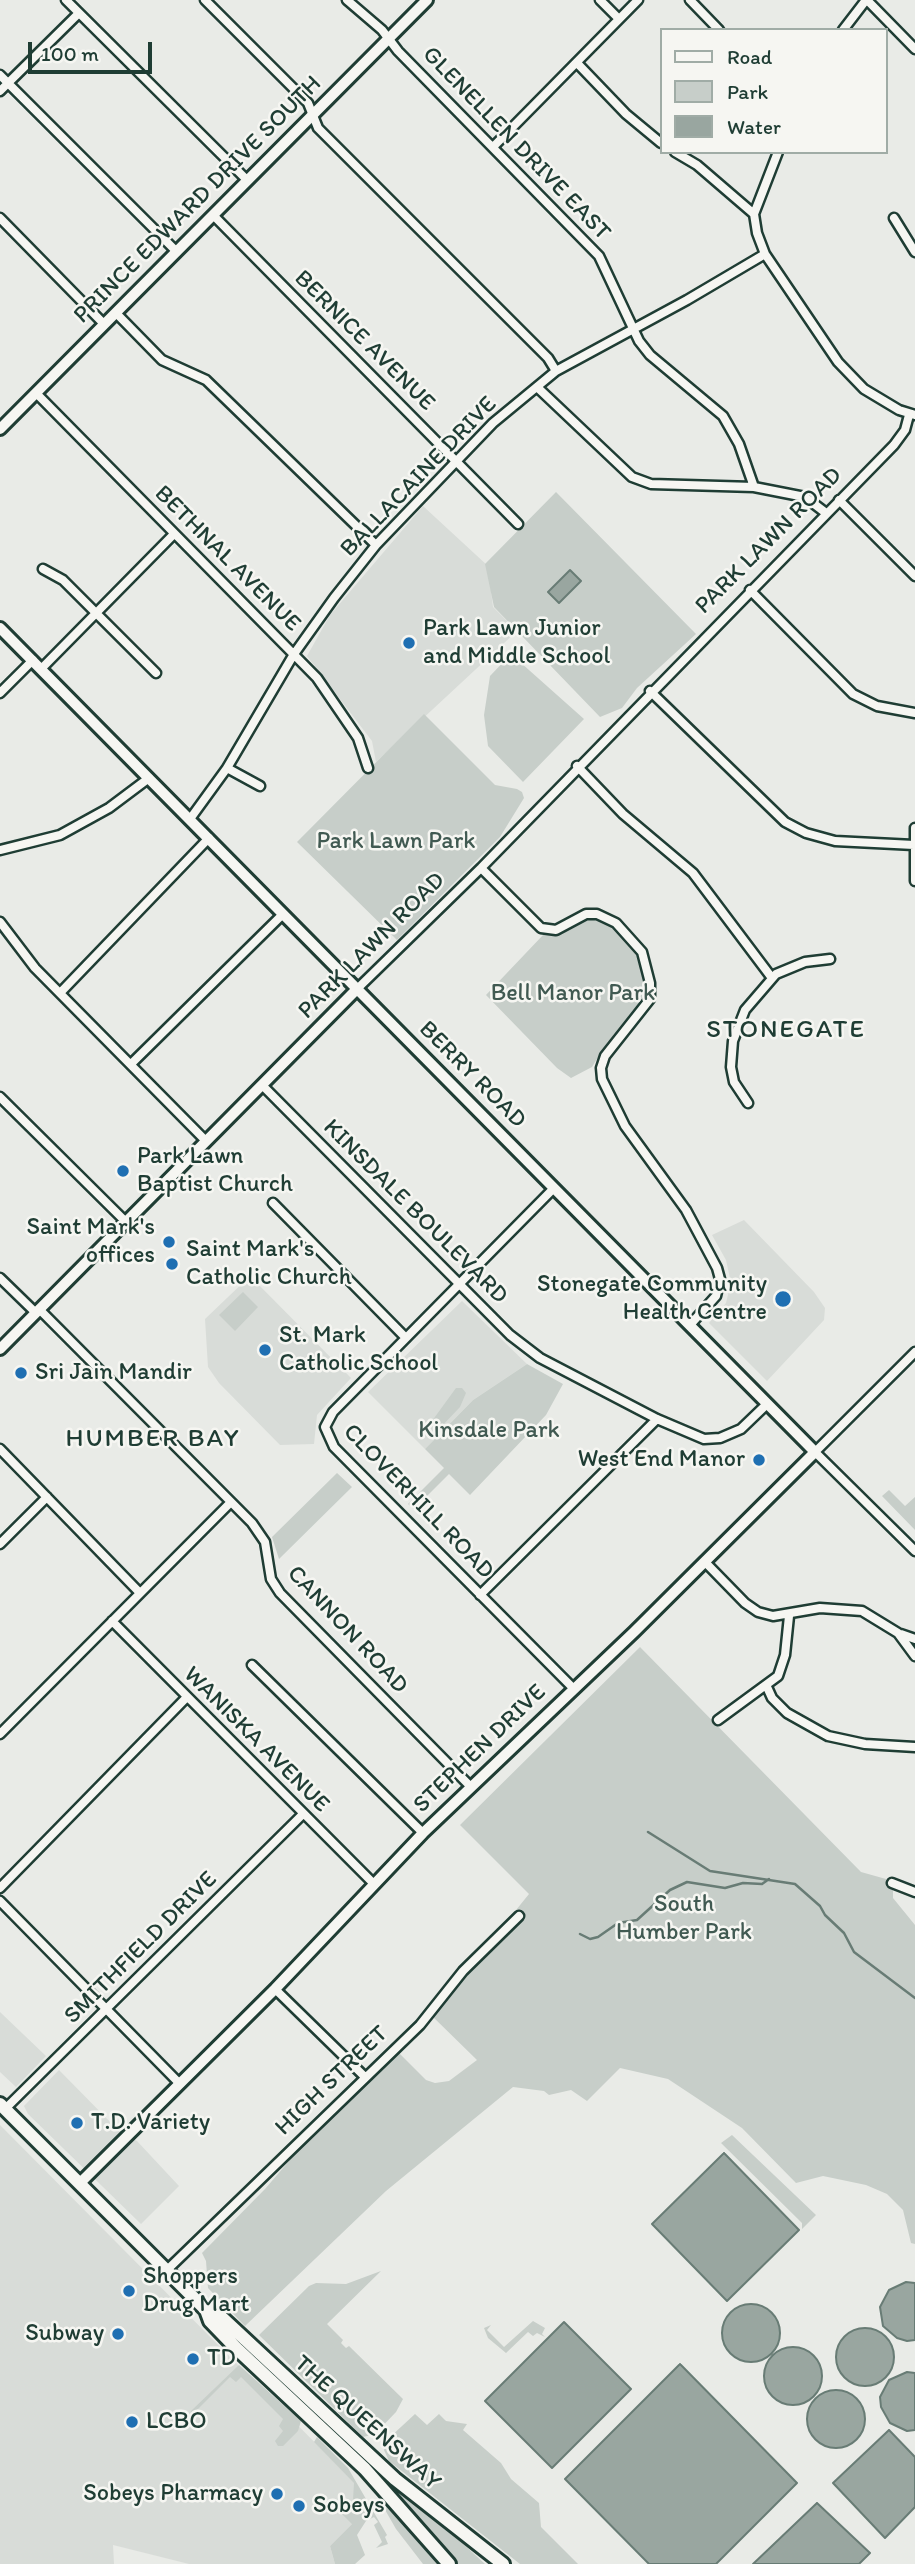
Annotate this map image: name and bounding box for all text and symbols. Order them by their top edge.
scale bar [32,28,156,72]
legend [660,28,887,154]
text: 100 m [41,41,99,66]
street label: GLENELLEN DRIVE EAST [416,41,616,247]
text: Road [727,44,772,69]
street label: PRINCE EDWARD DRIVE SOUTH [68,70,328,330]
text: Park [727,79,768,104]
text: Water [727,114,781,139]
street label: BERNICE AVENUE [287,264,441,418]
street label: BALLACAINE DRIVE [335,391,503,563]
street label: PARK LAWN ROAD [690,462,848,620]
street label: BETHNAL AVENUE [148,480,306,638]
place label: Park Lawn Junior and Middle School [423,615,610,671]
marker: Park Lawn Junior and Middle School [401,635,417,651]
park label: Park Lawn Park [317,828,475,856]
street label: PARK LAWN ROAD [293,867,451,1025]
park label: Bell Manor Park [491,980,655,1008]
district label: STONEGATE [706,1014,866,1046]
street label: BERRY ROAD [412,1015,532,1135]
street label: KINSDALE BOULEVARD [317,1114,513,1310]
place label: Park Lawn Baptist Church [137,1143,293,1199]
marker: Park Lawn Baptist Church [115,1163,131,1179]
place label: Saint Mark's offices [27,1214,155,1270]
marker: Saint Mark's offices [161,1234,177,1250]
place label: Saint Mark's Catholic Church [186,1236,352,1292]
marker: Saint Mark's Catholic Church [164,1256,180,1272]
place label: Stonegate Community Health Centre [537,1271,767,1327]
marker: Stonegate Community Health Centre [773,1289,793,1309]
place label: St. Mark Catholic School [279,1322,438,1378]
marker: St. Mark Catholic School [257,1342,273,1358]
place label: Sri Jain Mandir [35,1359,192,1387]
marker: Sri Jain Mandir [13,1365,29,1381]
park label: Kinsdale Park [418,1417,560,1445]
street label: CLOVERHILL ROAD [337,1418,499,1586]
district label: HUMBER BAY [65,1423,241,1455]
place label: West End Manor [578,1446,745,1474]
marker: West End Manor [751,1452,767,1468]
street label: CANNON ROAD [280,1560,414,1700]
street label: WANISKA AVENUE [177,1661,335,1819]
street label: STEPHEN DRIVE [408,1678,552,1820]
street label: SMITHFIELD DRIVE [58,1865,224,2031]
park label: South Humber Park [616,1891,752,1947]
street label: HIGH STREET [269,2020,395,2142]
place label: T.D. Variety [91,2109,210,2137]
marker: T.D. Variety [69,2115,85,2131]
place label: Shoppers Drug Mart [143,2263,249,2319]
marker: Shoppers Drug Mart [121,2283,137,2299]
place label: Subway [25,2320,104,2348]
marker: Subway [110,2326,126,2342]
place label: TD [207,2345,236,2373]
street label: THE QUEENSWAY [288,2349,446,2497]
marker: TD [185,2351,201,2367]
place label: LCBO [146,2408,207,2436]
marker: LCBO [124,2414,140,2430]
place label: Sobeys Pharmacy [83,2480,263,2508]
marker: Sobeys Pharmacy [269,2486,285,2502]
place label: Sobeys [313,2492,385,2520]
marker: Sobeys [291,2498,307,2514]

